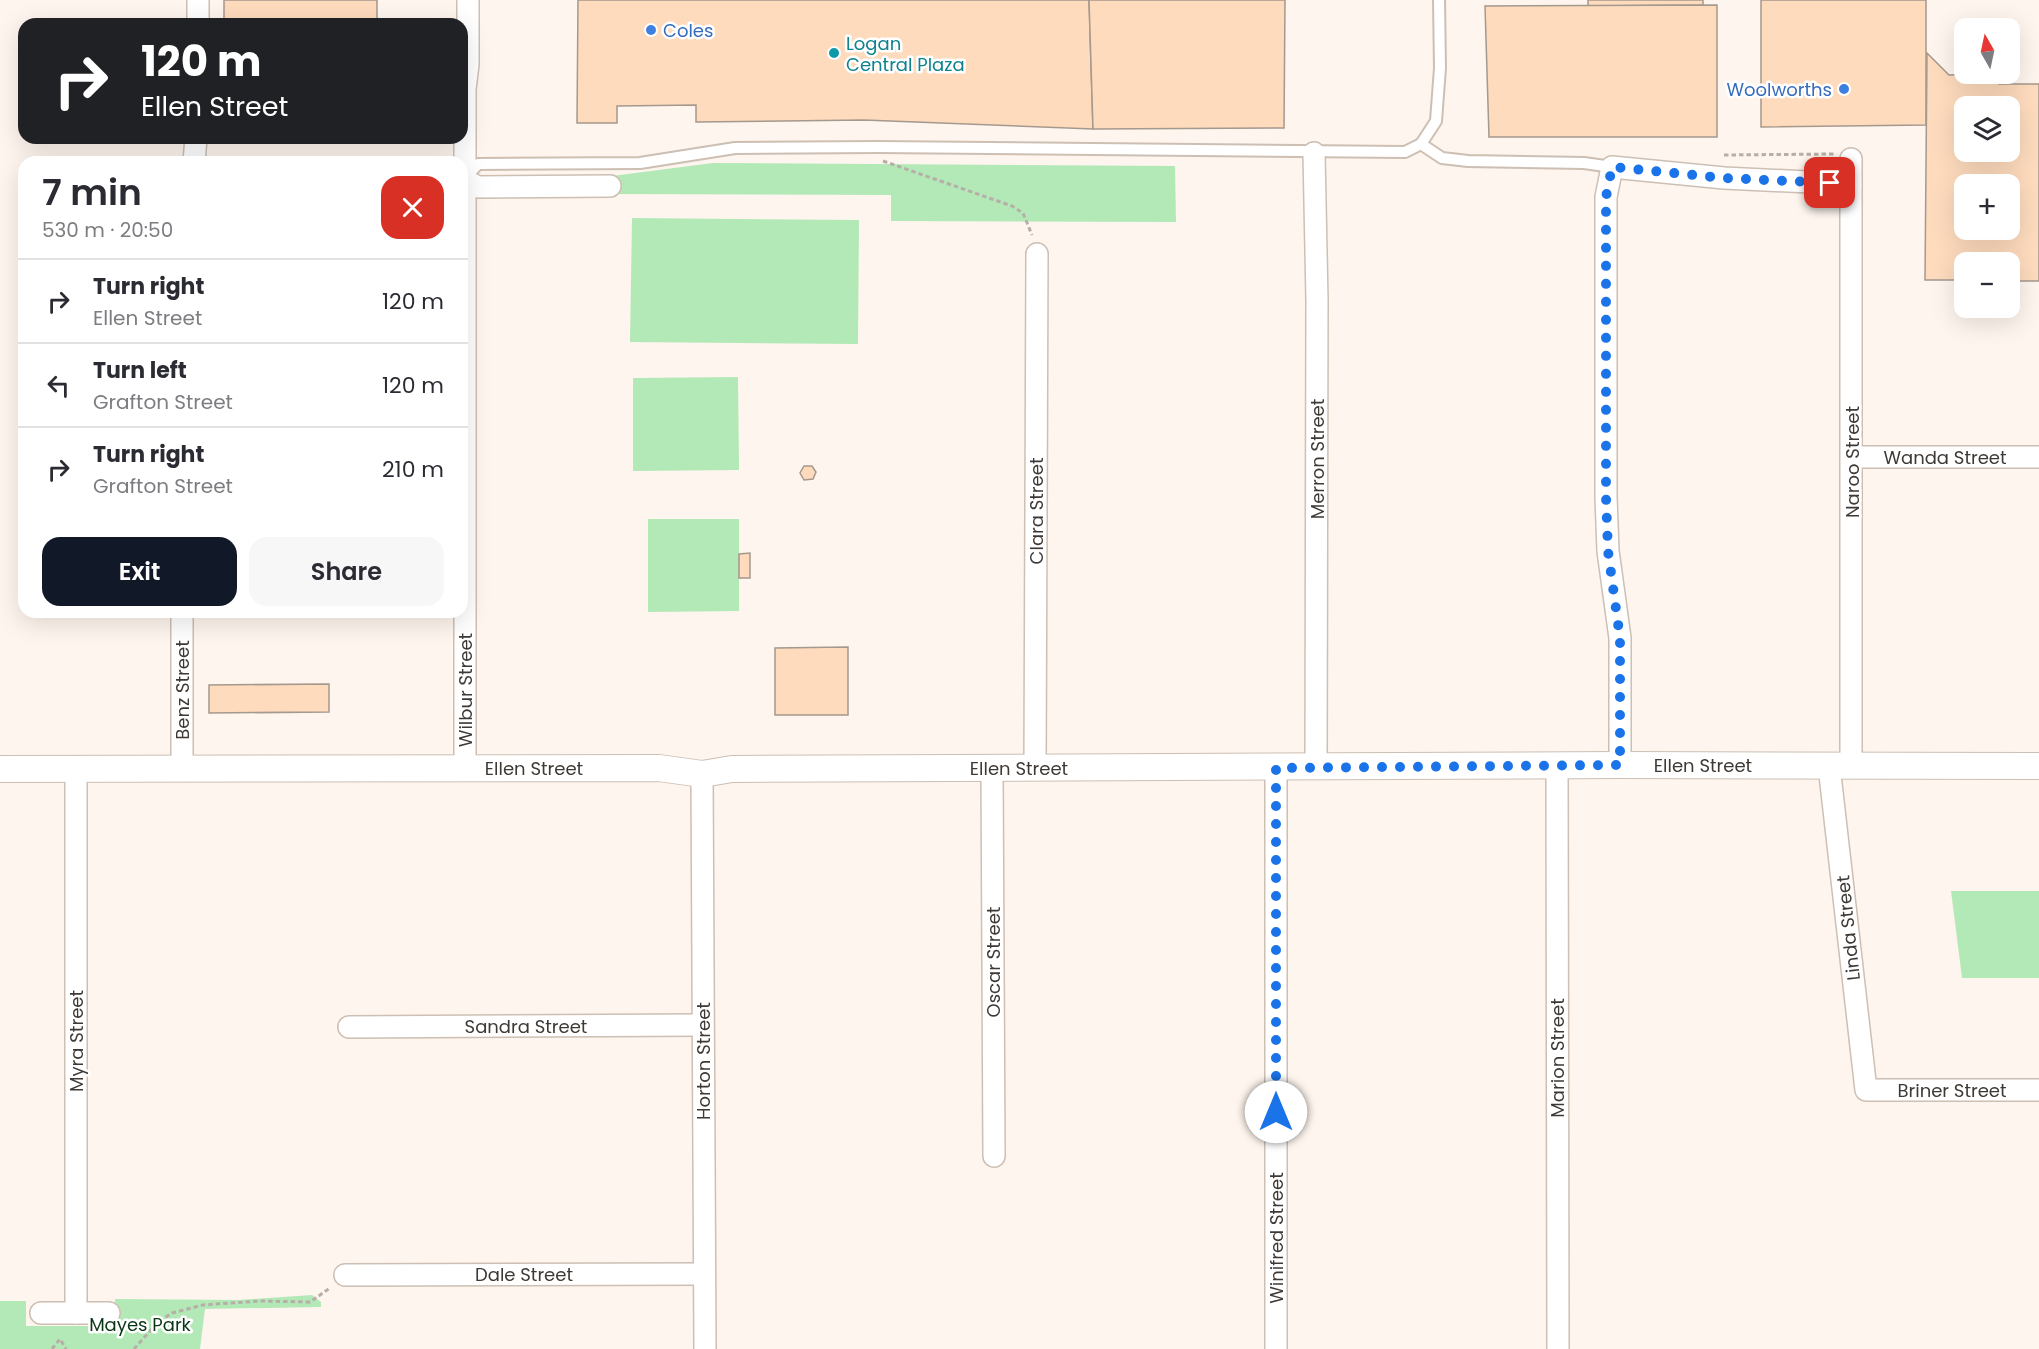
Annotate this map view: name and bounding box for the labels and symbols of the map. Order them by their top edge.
place label: Coles [663,18,713,43]
north arrow [1954,18,2020,84]
marker: Coles [644,23,658,37]
place label: Logan Central Plaza [846,31,965,77]
marker: Logan Central Plaza [827,46,841,60]
place label: Woolworths [1727,77,1832,102]
marker: Woolworths [1837,82,1851,96]
pin [1804,157,1855,208]
street label: Merron Street [1305,399,1330,519]
street label: Naroo Street [1840,406,1865,518]
street label: Wanda Street [1883,445,2007,470]
street label: Clara Street [1024,458,1049,564]
street label: Wilbur Street [453,633,478,747]
street label: Benz Street [170,640,195,740]
street label: Ellen Street [1654,753,1752,778]
street label: Ellen Street [485,756,583,781]
street label: Ellen Street [970,756,1068,781]
street label: Linda Street [1830,874,1866,982]
street label: Oscar Street [981,907,1006,1017]
street label: Myra Street [64,990,89,1092]
street label: Marion Street [1545,998,1570,1118]
street label: Horton Street [691,1002,716,1120]
street label: Sandra Street [465,1014,587,1039]
street label: Briner Street [1897,1078,2007,1103]
position arrow [1244,1080,1308,1144]
street label: Winifred Street [1264,1172,1289,1304]
street label: Dale Street [475,1262,573,1287]
park label: Mayes Park [89,1312,192,1337]

